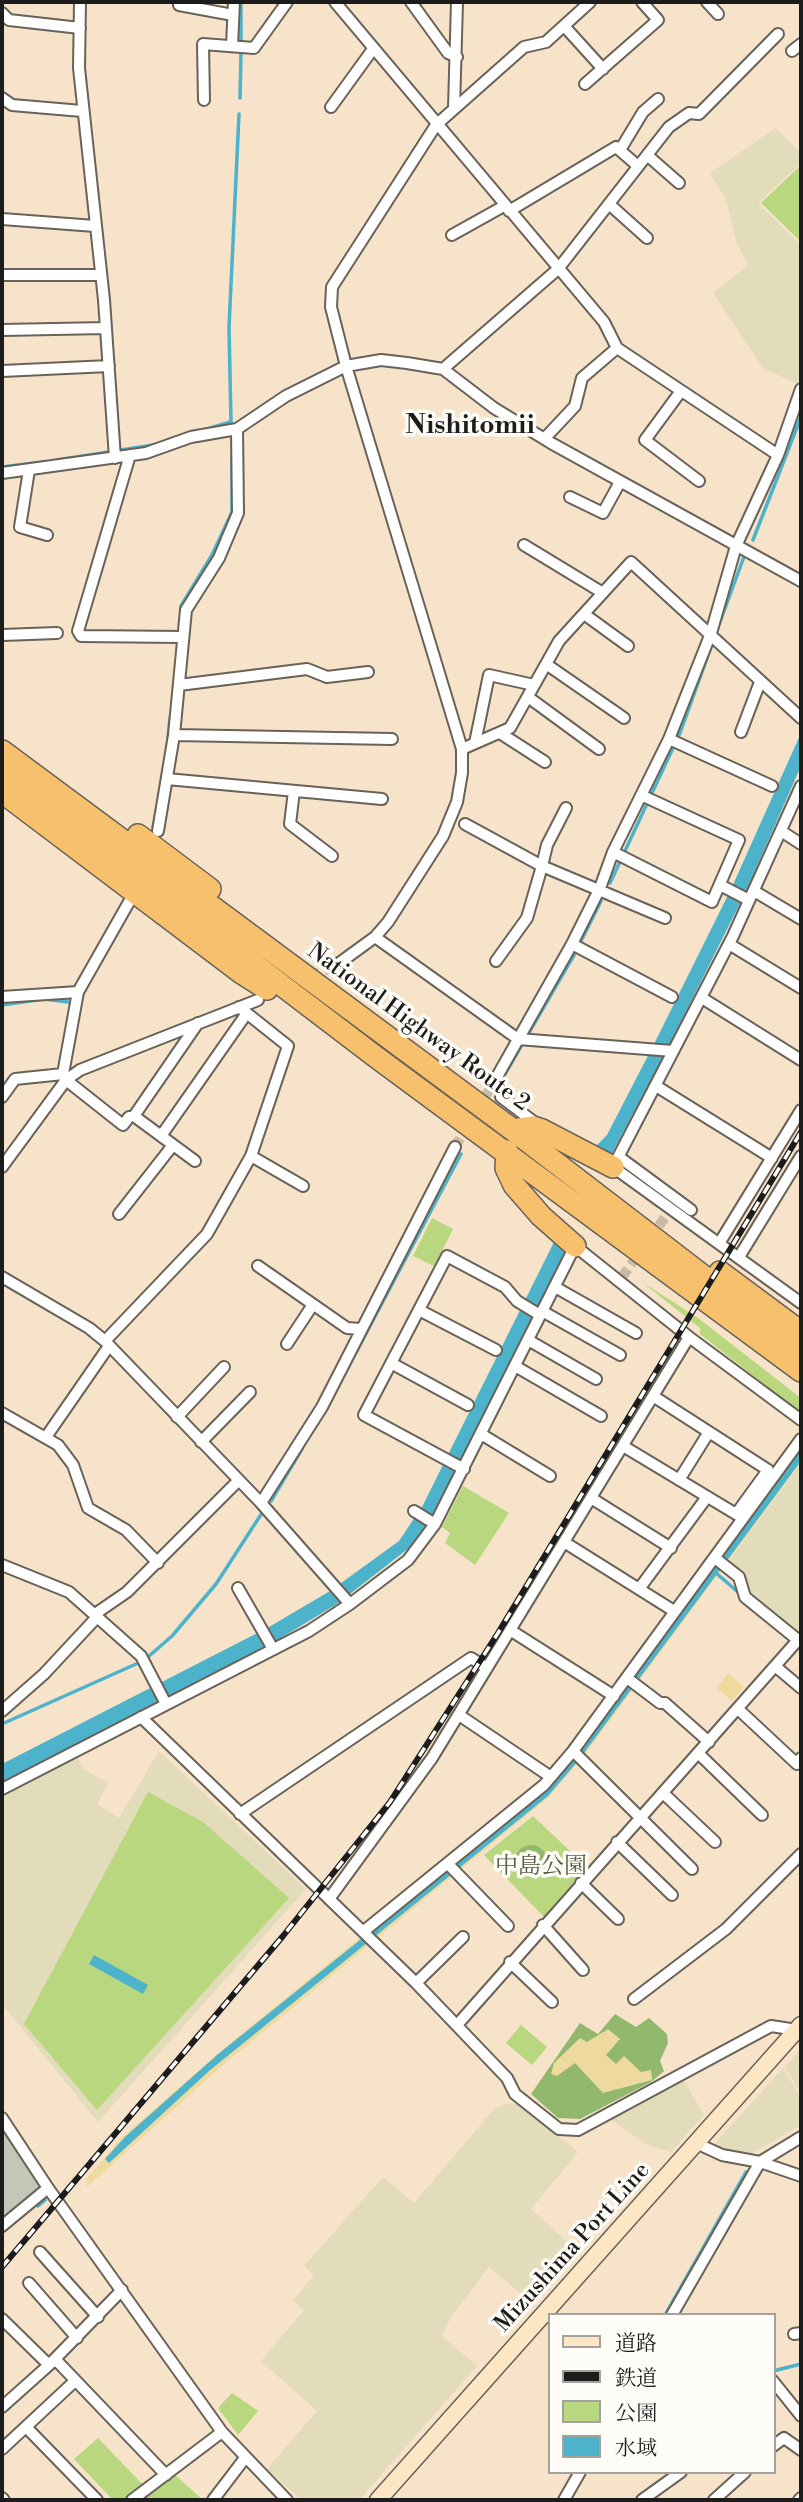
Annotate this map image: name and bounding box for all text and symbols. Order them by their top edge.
district label: Nishitomii [405,411,535,443]
street label: National Highway Route 2 [301,938,535,1118]
park label: 中島公園 [495,1853,587,1881]
street label: Mizushima Port Line [490,2158,656,2338]
legend [548,2313,775,2474]
text: 道路 [615,2331,657,2357]
text: 鉄道 [615,2366,657,2392]
text: 公園 [615,2401,657,2427]
text: 水域 [615,2436,657,2462]

